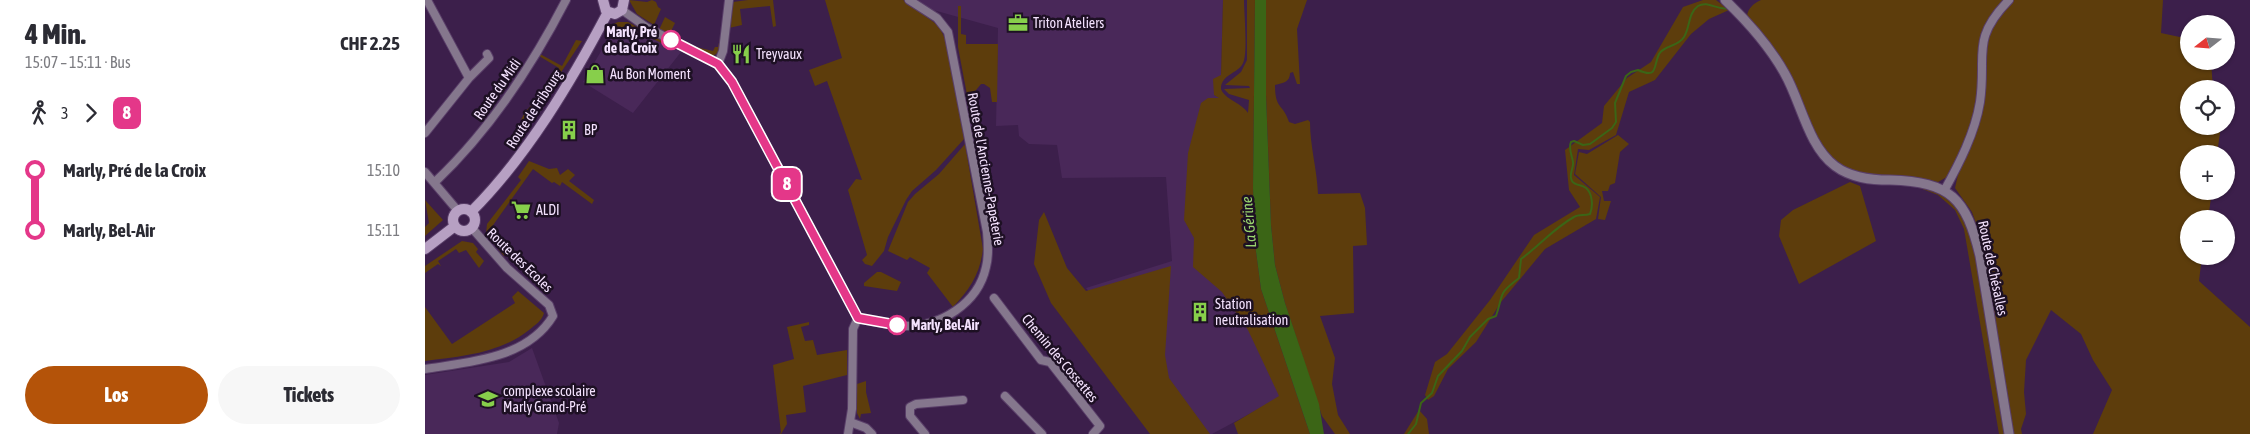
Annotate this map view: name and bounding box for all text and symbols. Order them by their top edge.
office icon: Triton Ateliers [1007,12,1029,34]
place label: Triton Ateliers [1033,15,1104,31]
north arrow [2180,15,2235,70]
map controls [2180,15,2235,265]
text: 4 Min. [25,18,86,50]
place label: Marly, Pré de la Croix [604,24,657,56]
marker: Marly, Pré de la Croix [661,30,681,50]
text: CHF 2.25 [340,32,400,54]
restaurant icon: Treyvaux [730,43,752,65]
place label: Treyvaux [756,46,802,62]
text: 15:07 – 15:11 · Bus [25,53,131,71]
street label: Route du Midi [470,56,524,122]
shop icon: Au Bon Moment [584,63,606,85]
place label: Au Bon Moment [610,66,691,82]
street label: Route de Fribourg [503,67,565,151]
button: locate [2180,80,2235,135]
street label: Route de l'Ancienne-Papeterie [965,91,1007,247]
icon: walk [25,99,53,127]
icon: forward [77,99,105,127]
text: 8 [123,102,131,123]
text: 3 [61,104,69,122]
building icon: BP [558,119,580,141]
place label: BP [584,122,598,138]
button: + [2180,145,2235,200]
text: Marly, Pré de la Croix [63,159,206,181]
text: 15:10 [367,161,400,179]
line badge: 8 [771,168,803,200]
text: 8 [783,173,791,194]
water label: La Gérine [1238,195,1259,248]
supermarket icon: ALDI [510,199,532,221]
place label: ALDI [536,202,560,218]
button: − [2180,210,2235,265]
text: Marly, Bel-Air [63,219,155,241]
street label: Route de Chésalles [1975,219,2011,317]
text: 15:11 [367,221,400,239]
street label: Route des Ecoles [484,225,556,295]
place label: Station neutralisation [1215,296,1288,328]
building icon: Station neutralisation [1189,301,1211,323]
street label: Chemin des Cossettes [1019,311,1101,405]
marker: Marly, Bel-Air [887,315,907,335]
place label: Marly, Bel-Air [911,317,980,333]
button: Los [25,366,208,424]
button: Tickets [218,366,400,424]
place label: complexe scolaire Marly Grand-Pré [503,383,596,415]
school or university icon: complexe scolaire Marly Grand-Pré [477,388,499,410]

